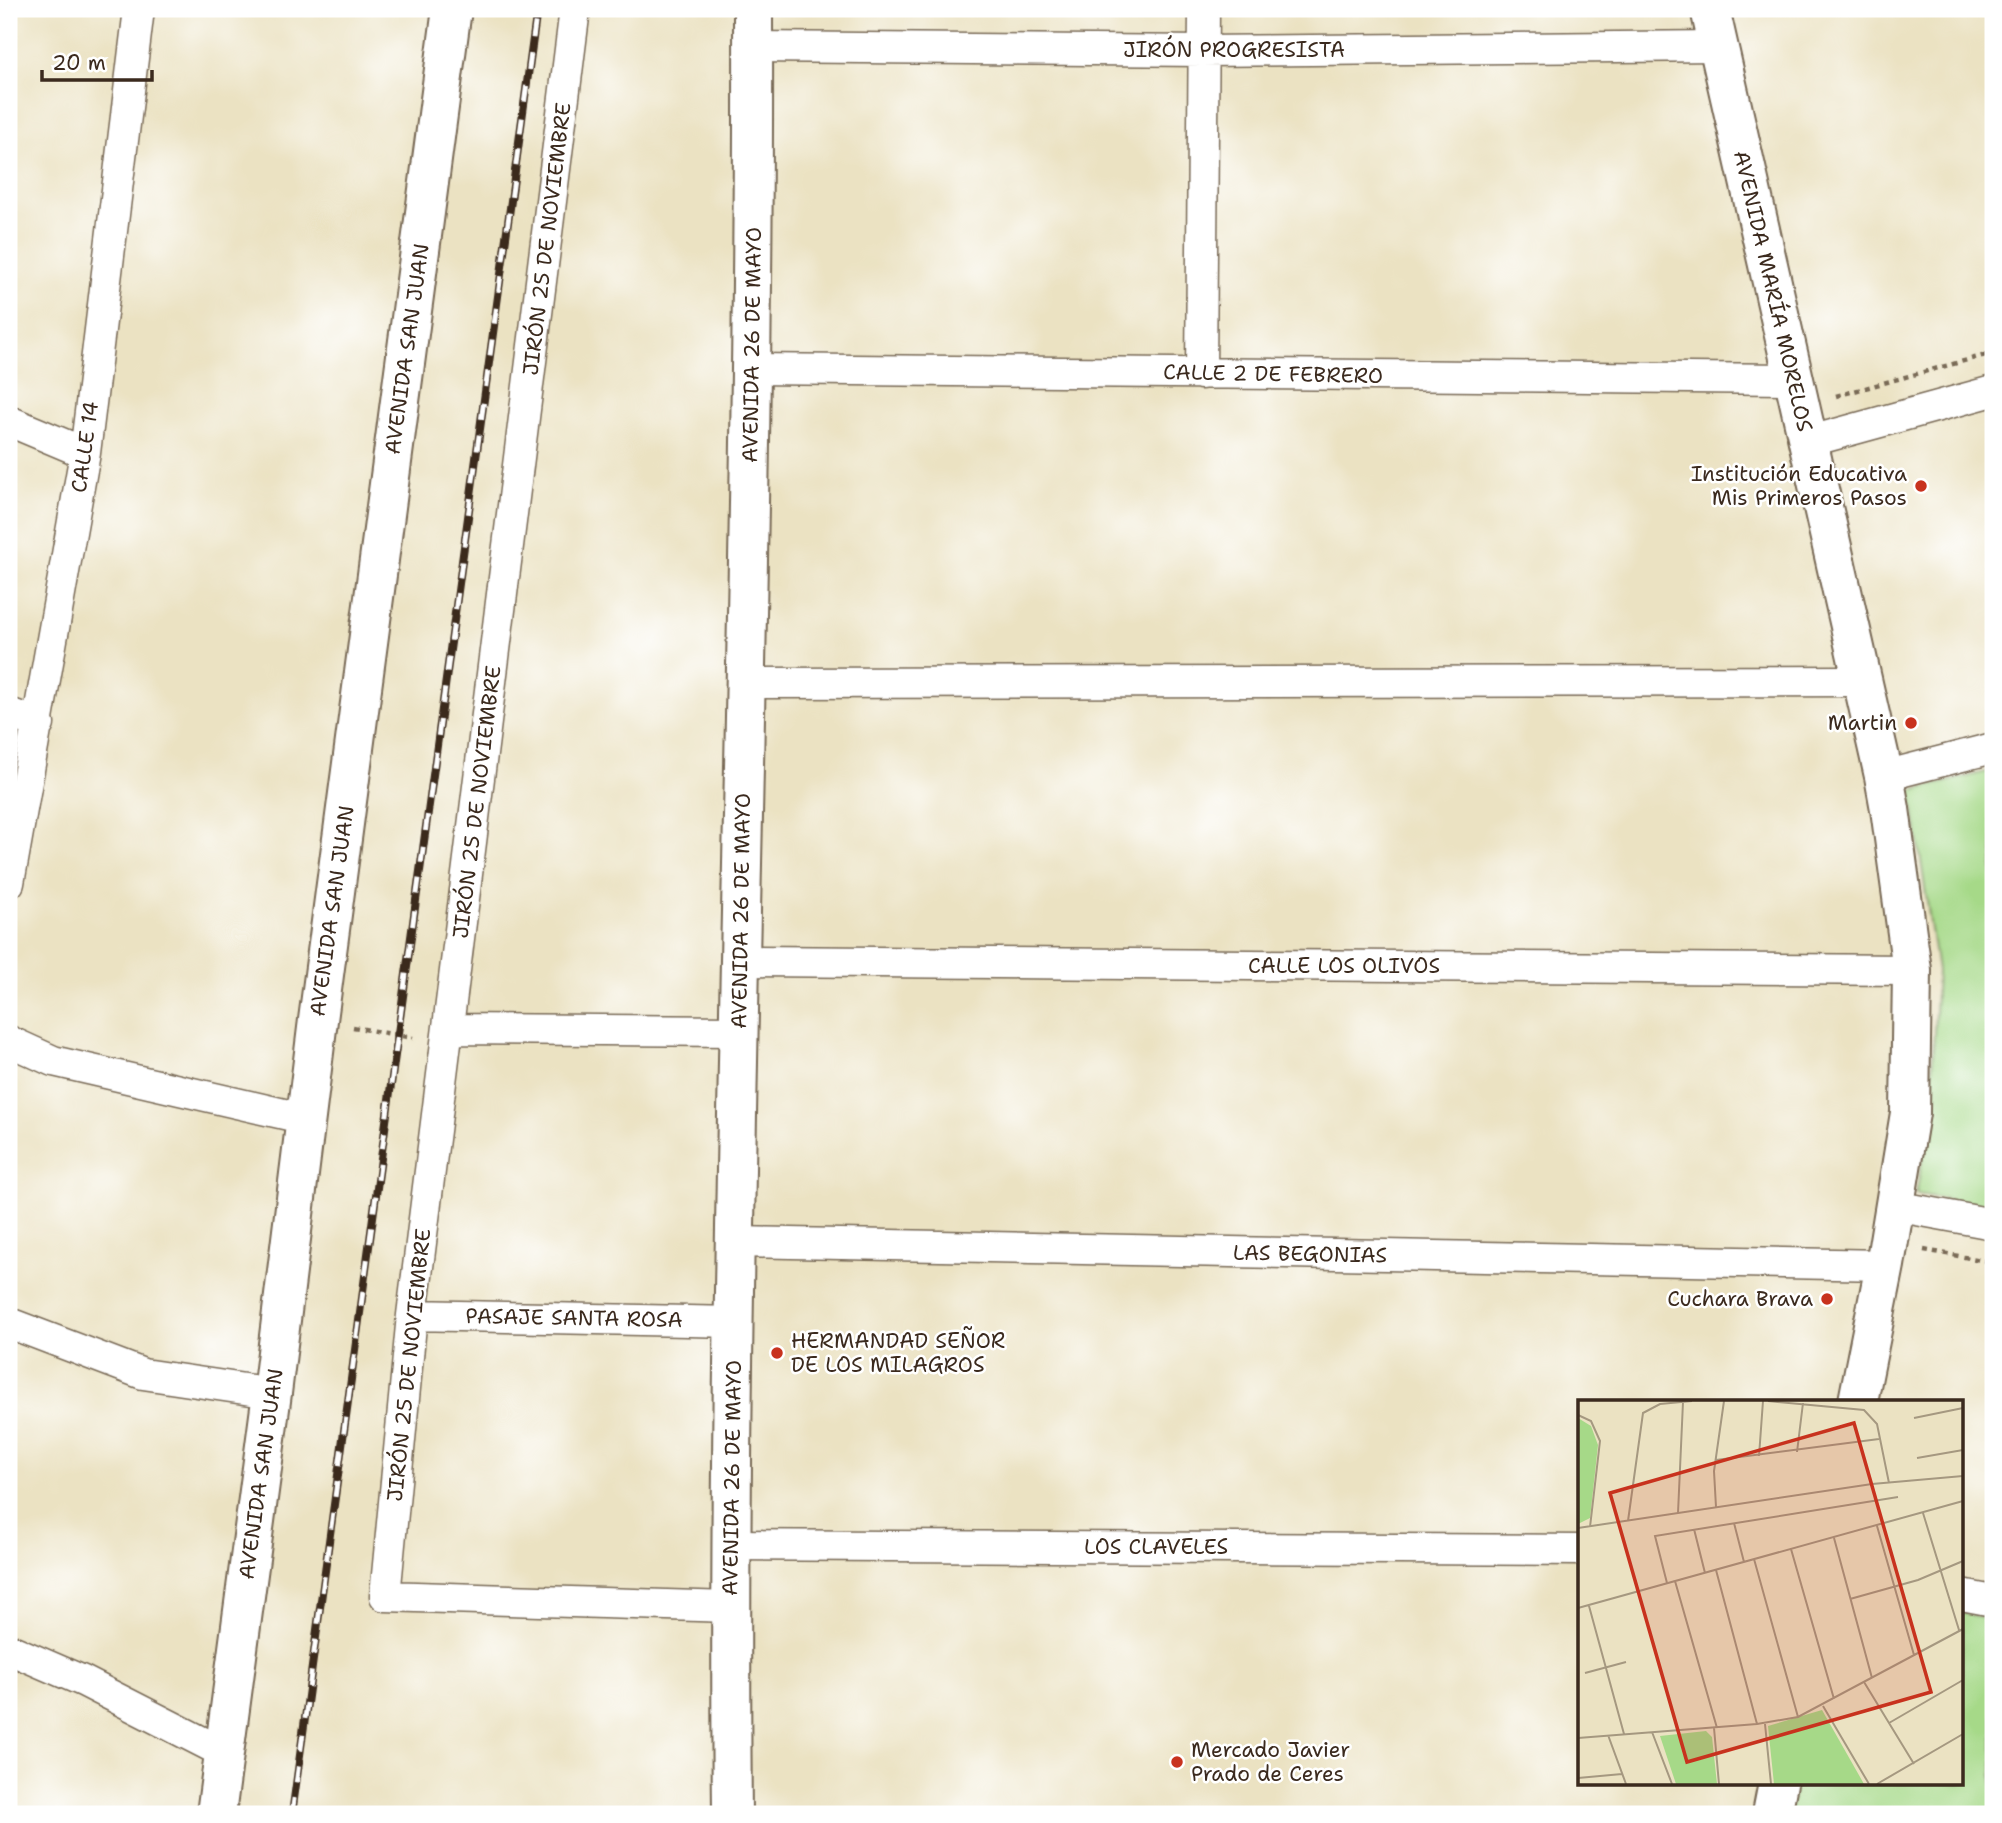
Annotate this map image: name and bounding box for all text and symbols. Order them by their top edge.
street label: JIRÓN PROGRESISTA [1123,35,1345,64]
scale bar [42,38,152,82]
text: 20 m [52,49,106,77]
street label: JIRÓN 25 DE NOVIEMBRE [515,101,578,377]
street label: AVENIDA MARÍA MORELOS [1727,147,1820,434]
street label: AVENIDA 26 DE MAYO [736,227,768,463]
street label: AVENIDA SAN JUAN [378,242,436,456]
street label: CALLE 2 DE FEBRERO [1163,358,1383,390]
street label: CALLE 14 [65,399,105,495]
place label: Institución Educativa Mis Primeros Pasos [1691,460,1907,512]
marker: Institución Educativa Mis Primeros Pasos [1913,478,1929,494]
street label: JIRÓN 25 DE NOVIEMBRE [445,664,508,940]
place label: Martin [1828,709,1897,737]
marker: Martin [1903,715,1919,731]
street label: AVENIDA 26 DE MAYO [725,793,757,1029]
street label: AVENIDA SAN JUAN [303,804,361,1018]
street label: CALLE LOS OLIVOS [1248,952,1440,980]
street label: JIRÓN 25 DE NOVIEMBRE [380,1227,437,1503]
street label: LAS BEGONIAS [1233,1239,1387,1269]
place label: Cuchara Brava [1667,1285,1813,1313]
marker: Cuchara Brava [1819,1291,1835,1307]
street label: PASAJE SANTA ROSA [465,1302,683,1334]
place label: HERMANDAD SEÑOR DE LOS MILAGROS [791,1326,1005,1379]
marker: HERMANDAD SEÑOR DE LOS MILAGROS [769,1345,785,1361]
street label: AVENIDA 26 DE MAYO [716,1360,748,1596]
street label: AVENIDA SAN JUAN [232,1367,290,1581]
inset map [1578,1400,1964,1784]
street label: LOS CLAVELES [1084,1533,1228,1561]
place label: Mercado Javier Prado de Ceres [1191,1736,1350,1788]
marker: Mercado Javier Prado de Ceres [1169,1754,1185,1770]

